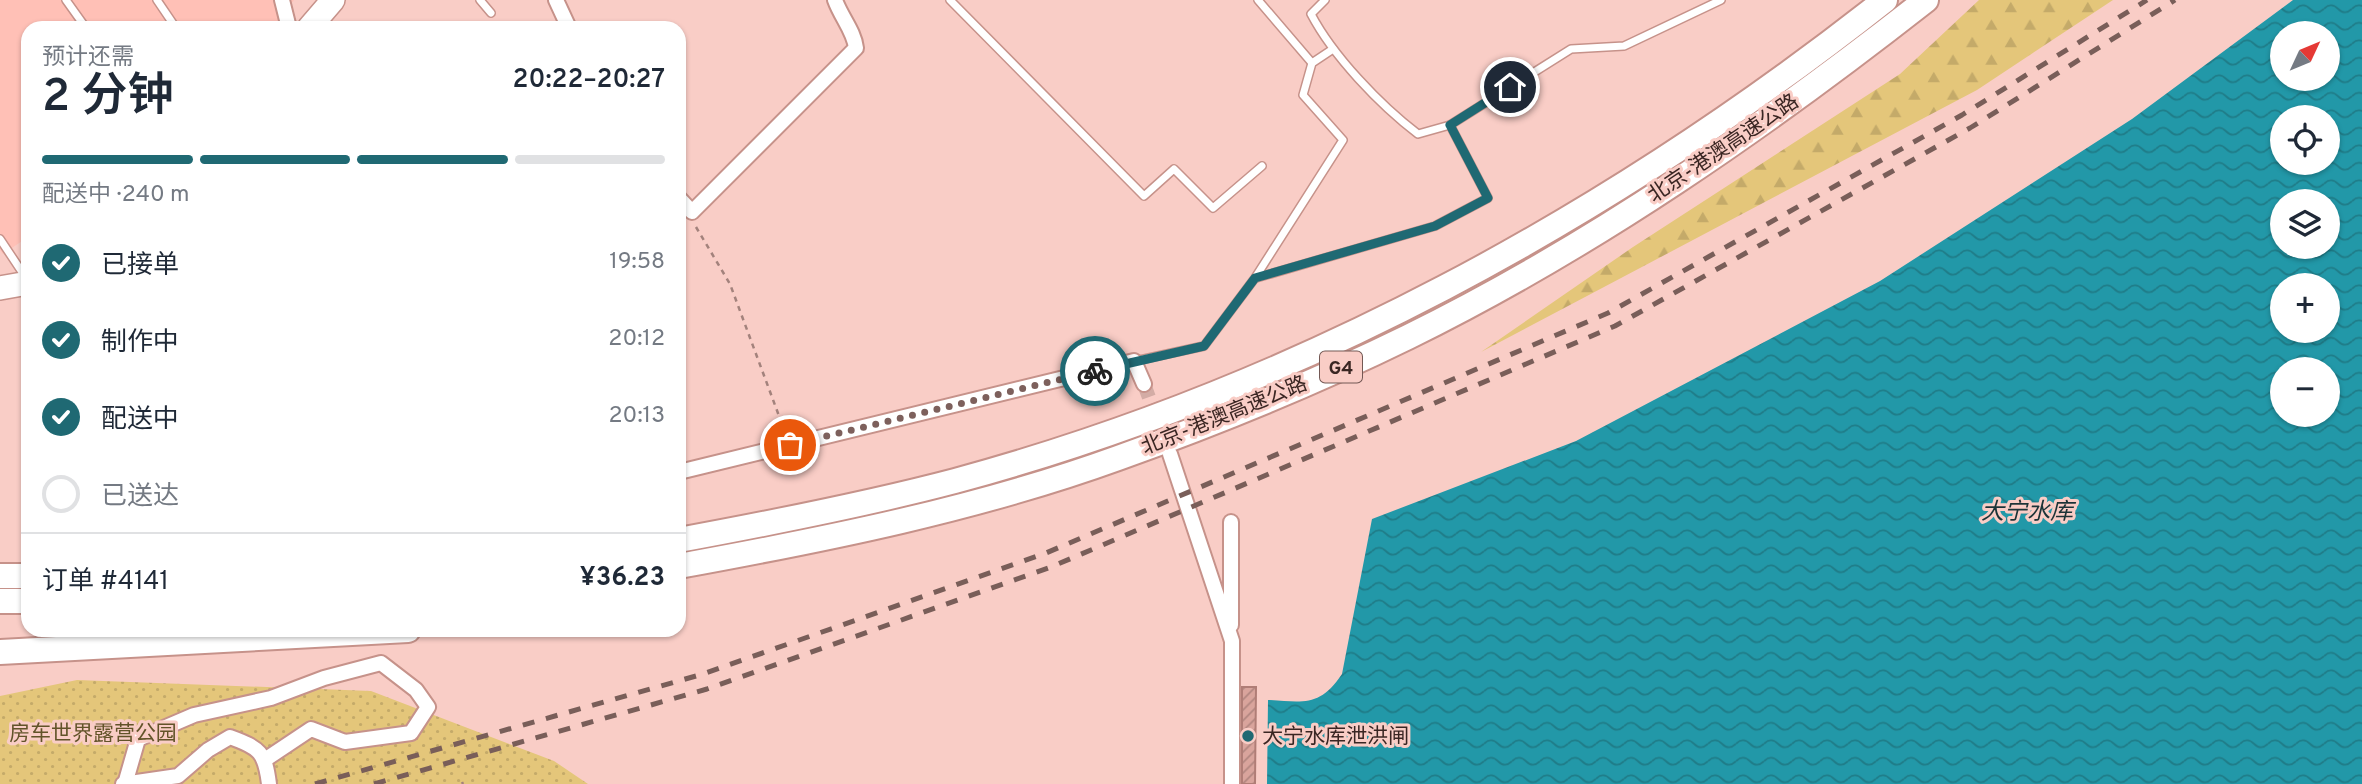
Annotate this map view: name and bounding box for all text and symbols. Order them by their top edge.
north arrow [2270,21,2340,91]
map controls [2270,21,2340,427]
text: 预计还需 [42,44,134,73]
pin [1480,57,1540,117]
text: 20:22–20:27 [513,64,665,97]
icon: home [1491,68,1529,106]
text: 2 分钟 [42,69,173,128]
street label: 北京-港澳高速公路 [1643,89,1805,210]
button: locate [2270,105,2340,175]
text: 配送中 · 240 m [42,181,190,210]
button: layers [2270,189,2340,259]
icon: check [42,244,80,282]
text: 19:58 [609,248,665,277]
text: 已接单 [101,250,179,283]
button: + [2270,273,2340,343]
icon: check [42,321,80,359]
text: 20:12 [608,325,665,354]
text: 制作中 [101,327,179,360]
courier [1060,336,1130,406]
icon: bike [1076,352,1114,390]
road number: G4 [1320,352,1362,382]
button: − [2270,357,2340,427]
street label: 北京-港澳高速公路 [1138,371,1311,462]
icon: check [42,398,80,436]
text: 20:13 [609,402,665,431]
text: 配送中 [101,404,179,437]
pin [760,415,820,475]
icon: bag [771,426,809,464]
text: 已送达 [101,481,179,514]
water label: 大宁水库 [1981,499,2077,528]
text: ¥36.23 [580,562,665,595]
text: 订单 #4141 [42,566,169,599]
park label: 房车世界露营公园 [9,721,177,748]
place label: 大宁水库泄洪闸 [1262,724,1409,751]
marker: 大宁水库泄洪闸 [1240,728,1256,744]

